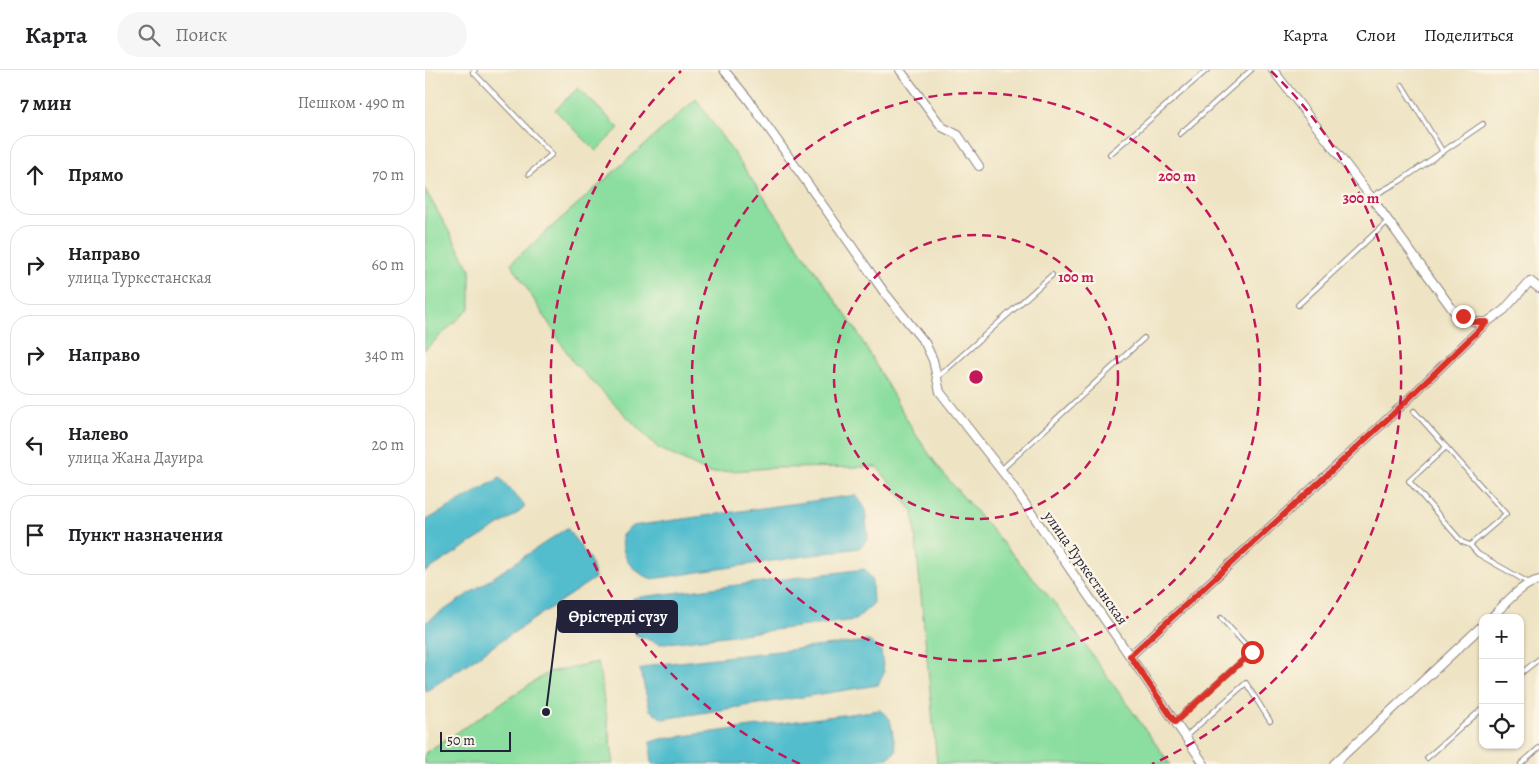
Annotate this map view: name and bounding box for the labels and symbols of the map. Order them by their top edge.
text: 200 m [1158,166,1196,186]
text: 300 m [1343,188,1380,208]
text: 100 m [1058,267,1094,287]
route end [1452,305,1475,328]
centre of rings [967,368,985,386]
street label: улица Туркестанская [1039,506,1133,629]
callout: Өрістерді сүзу [558,601,677,632]
text: Өрістерді сүзу [568,606,668,628]
route start [1241,641,1264,664]
scale bar [440,729,511,752]

